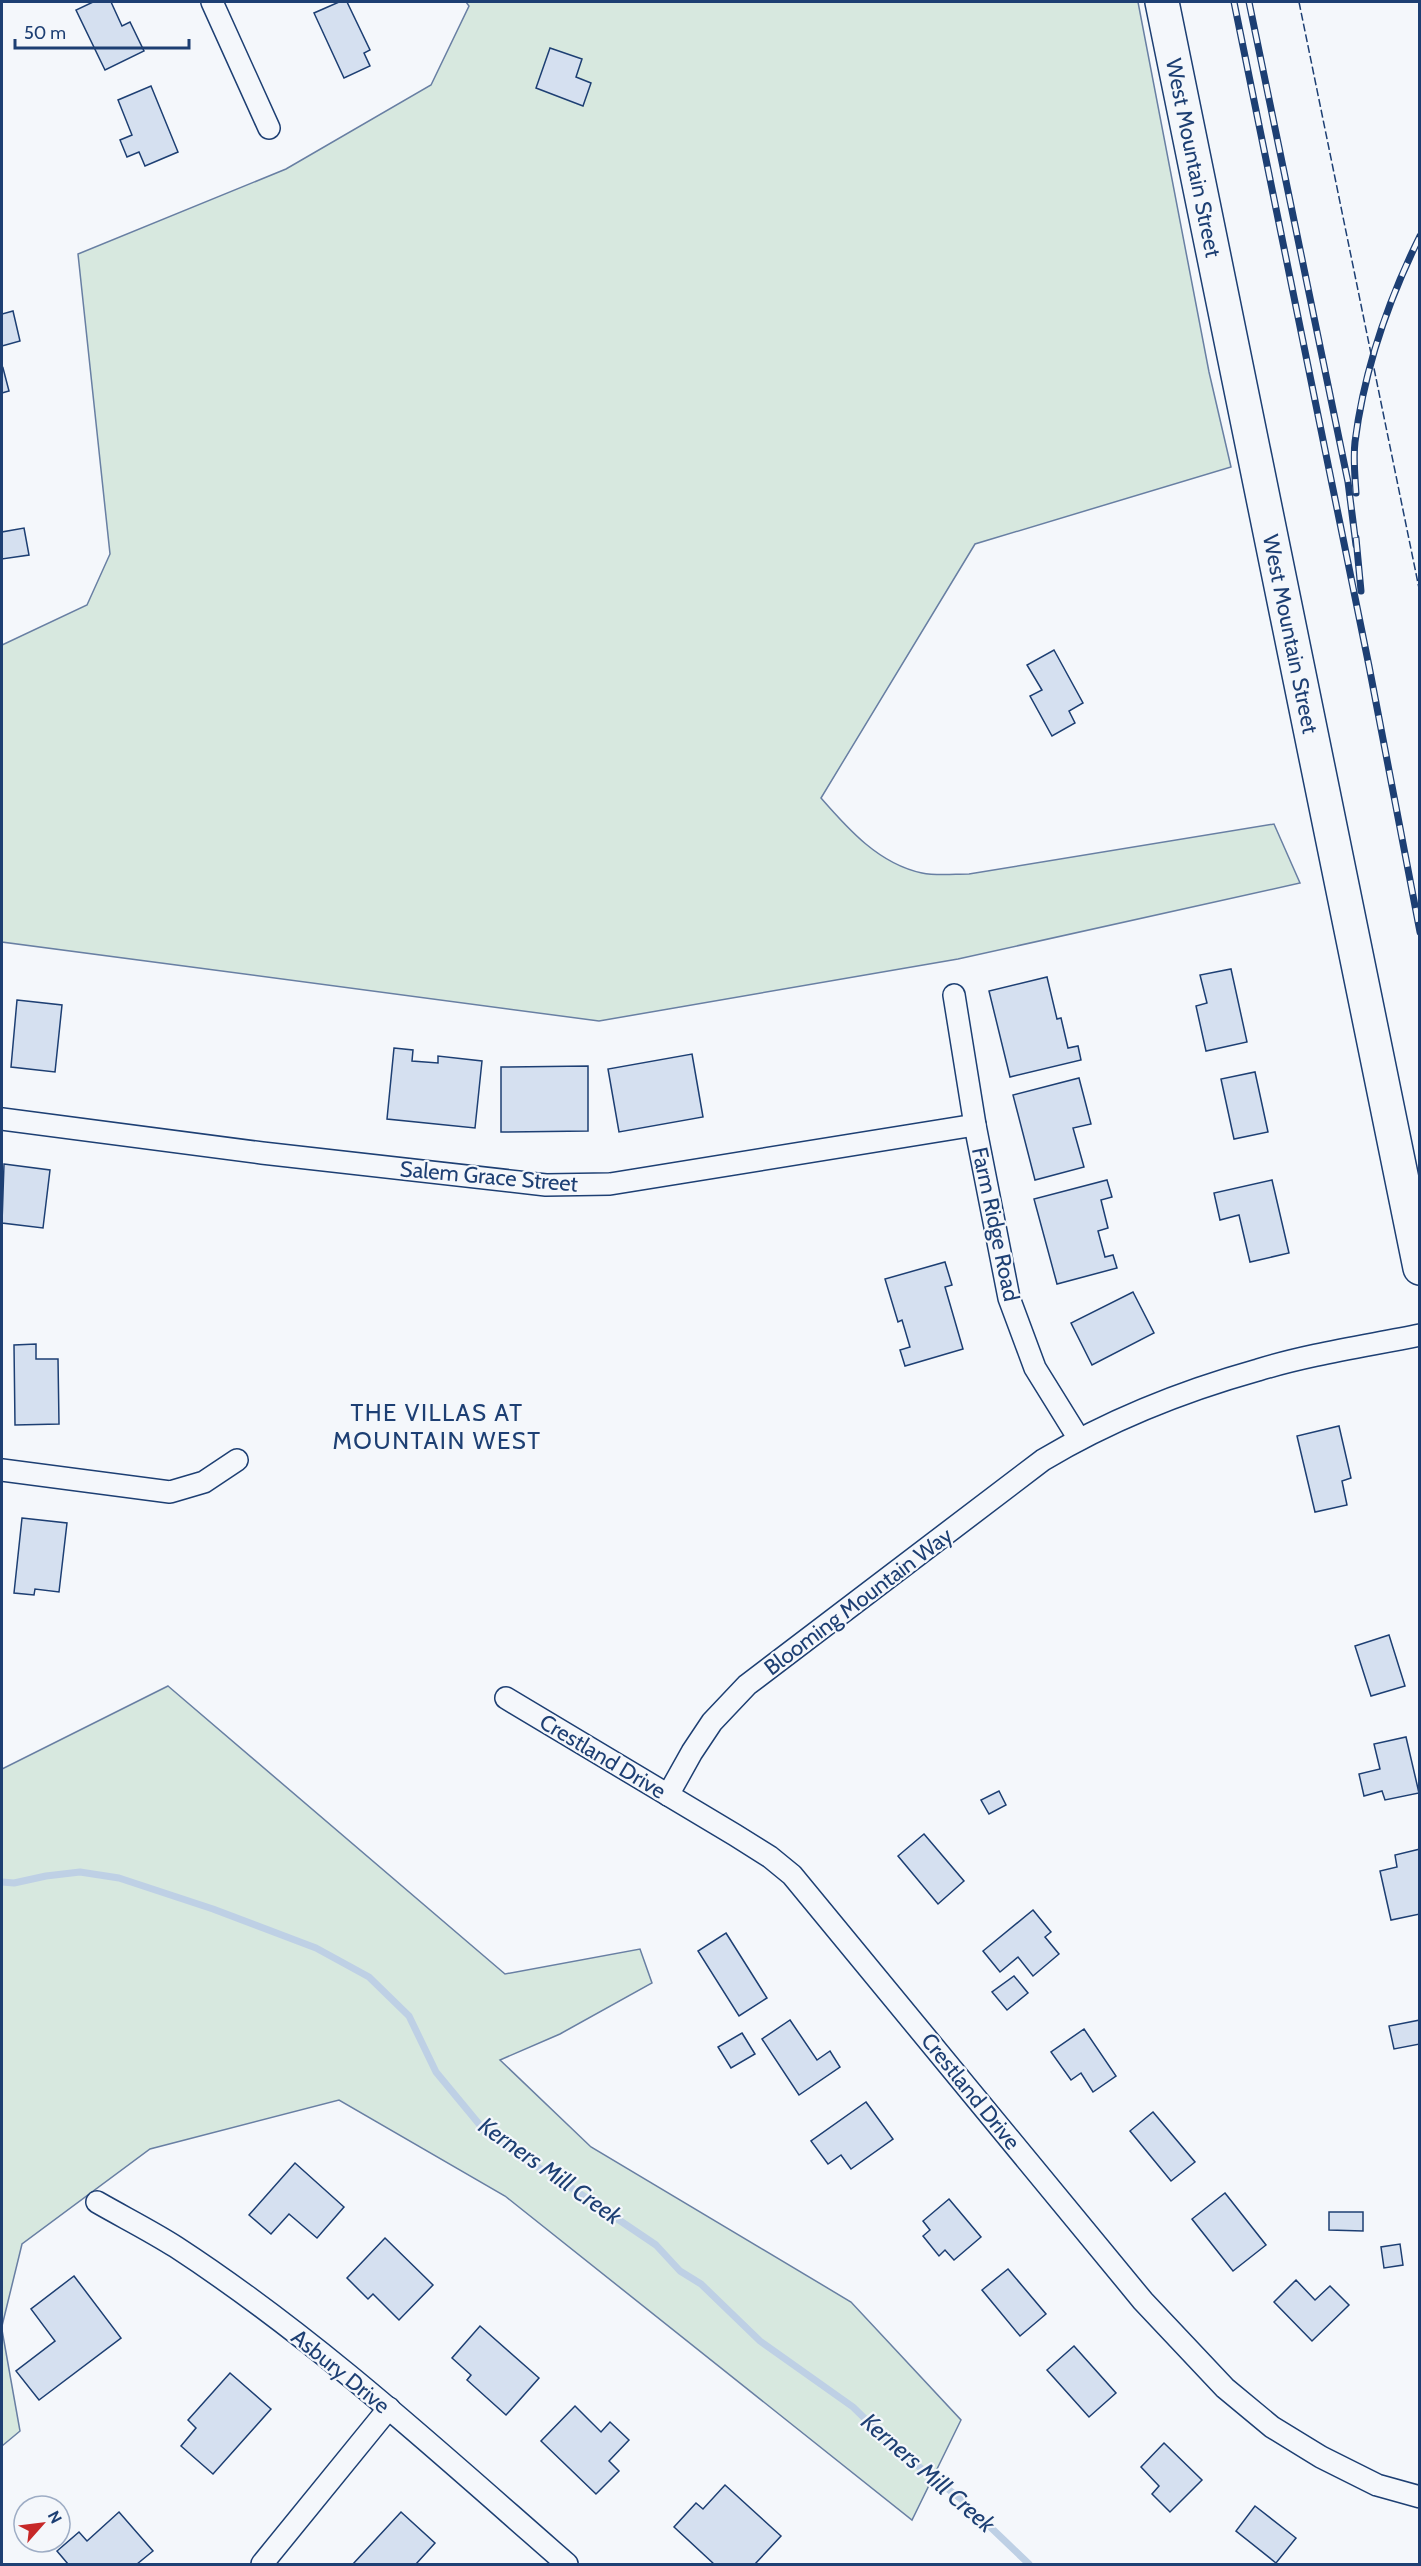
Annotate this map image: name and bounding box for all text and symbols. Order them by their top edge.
scale bar [15,12,189,50]
text: 50 m [24,22,66,44]
street label: West Mountain Street [1160,56,1227,260]
street label: West Mountain Street [1257,532,1324,737]
street label: Farm Ridge Road [966,1145,1025,1304]
street label: Salem Grace Street [399,1155,580,1198]
district label: THE VILLAS AT MOUNTAIN WEST [332,1398,542,1455]
street label: Blooming Mountain Way [759,1522,958,1681]
street label: Crestland Drive [535,1708,671,1805]
street label: Crestland Drive [915,2027,1026,2155]
water label: Kerners Mill Creek [473,2111,628,2231]
street label: Asbury Drive [286,2324,395,2419]
water label: Kerners Mill Creek [856,2407,1002,2539]
north arrow [12,2494,72,2554]
text: N [44,2508,66,2527]

